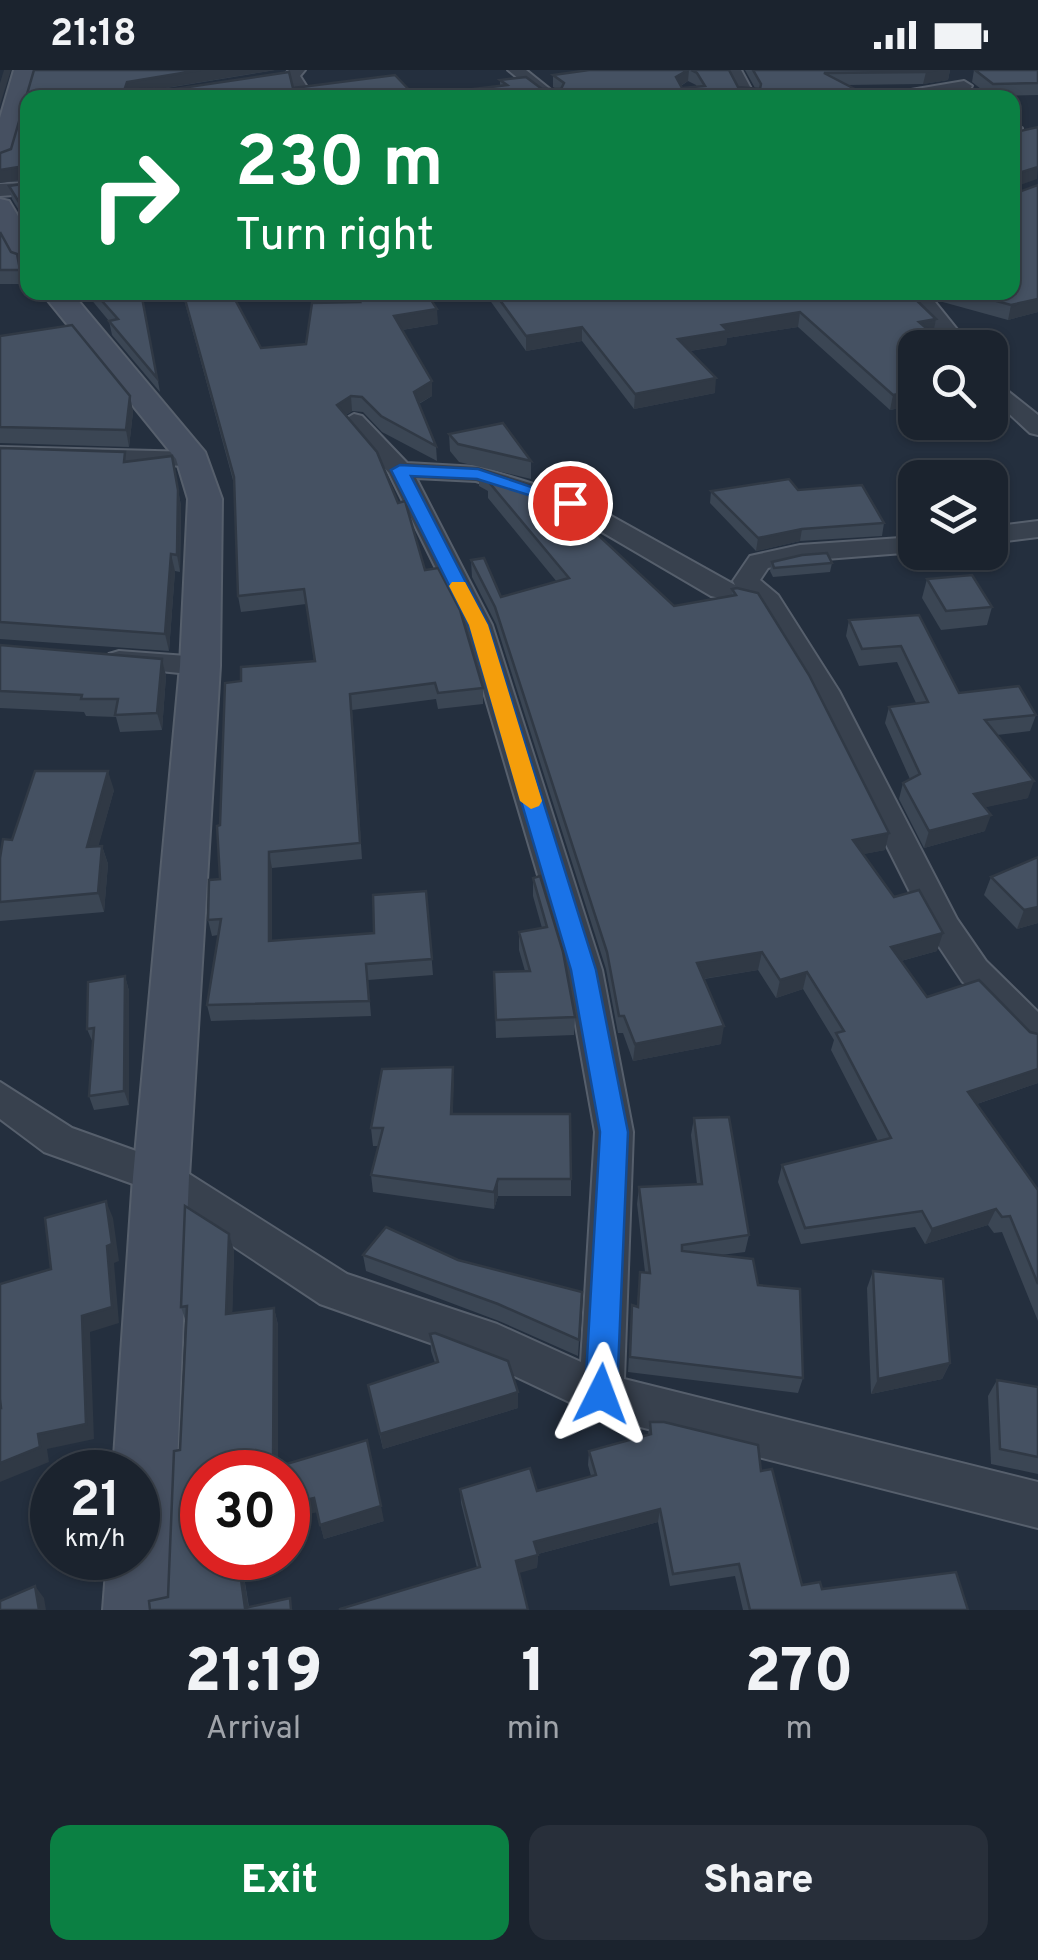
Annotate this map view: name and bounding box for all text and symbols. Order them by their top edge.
text: 21:18 [50,11,137,60]
text: 230 m [235,122,444,211]
icon: right [70,130,200,260]
text: Turn right [235,209,434,266]
map controls [898,330,1008,570]
button: search [898,330,1008,440]
button: layers [898,460,1008,570]
pin [528,461,613,546]
icon: arrive [543,476,598,531]
position arrow [549,1342,653,1446]
speed limit sign: 30 [180,1450,310,1580]
text: 21 [70,1471,120,1534]
text: km/h [65,1524,125,1556]
text: 21:19 [184,1637,322,1713]
text: 1 [521,1637,546,1713]
text: 270 [745,1637,854,1713]
text: Arrival [206,1710,301,1750]
text: min [507,1710,560,1750]
text: m [785,1710,813,1750]
button: Exit [50,1825,509,1940]
button: Share [529,1825,988,1940]

